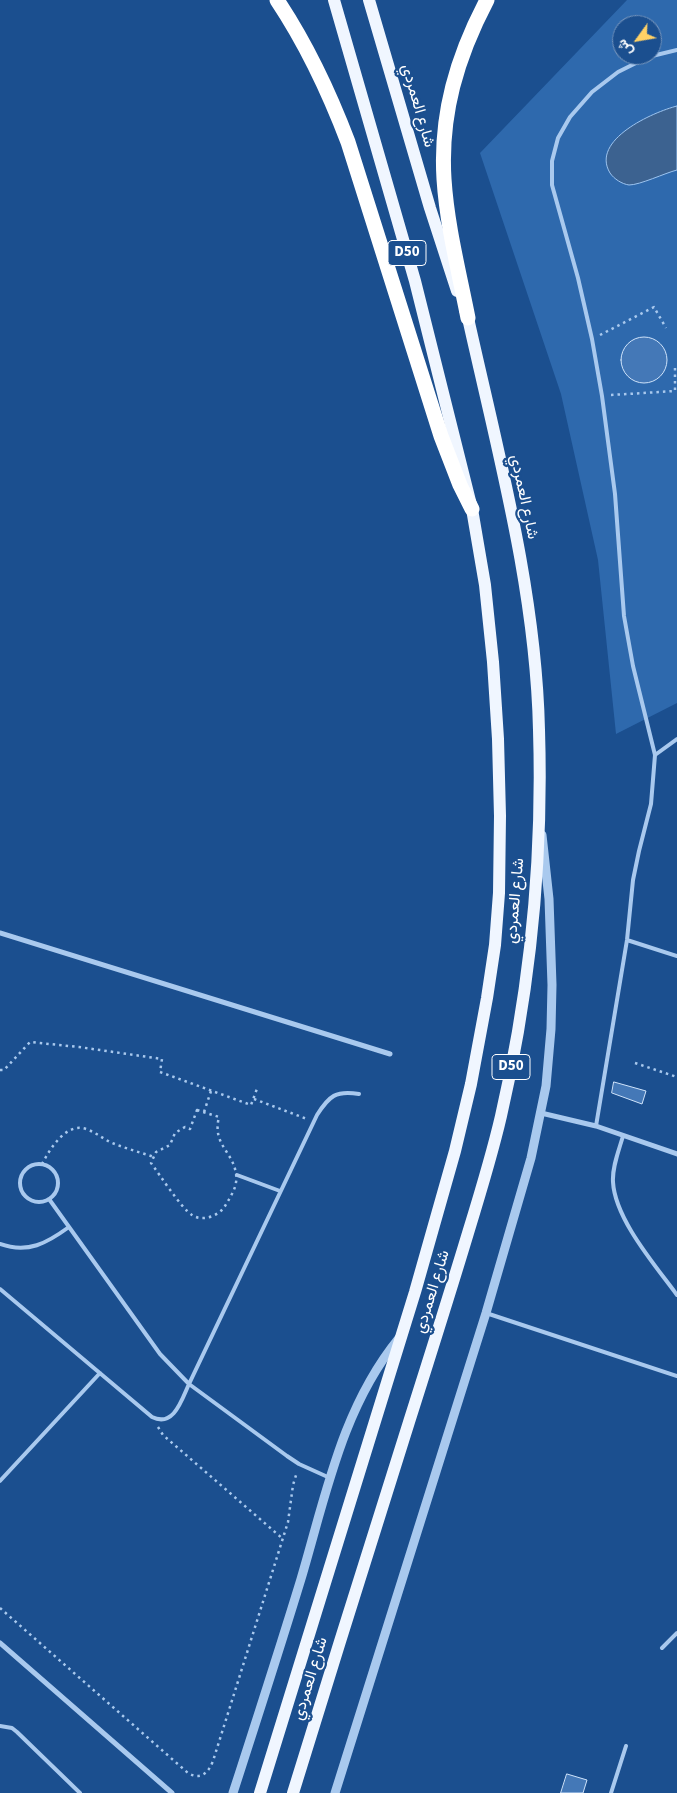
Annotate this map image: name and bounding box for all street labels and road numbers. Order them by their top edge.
street label: شارع العمردي [396,62,438,150]
road number: D50 [388,240,426,266]
street label: شارع العمردي [505,453,541,541]
street label: شارع العمردي [503,857,529,945]
road number: D50 [492,1054,530,1080]
street label: شارع العمردي [411,1248,455,1336]
street label: شارع العمردي [289,1635,333,1723]

